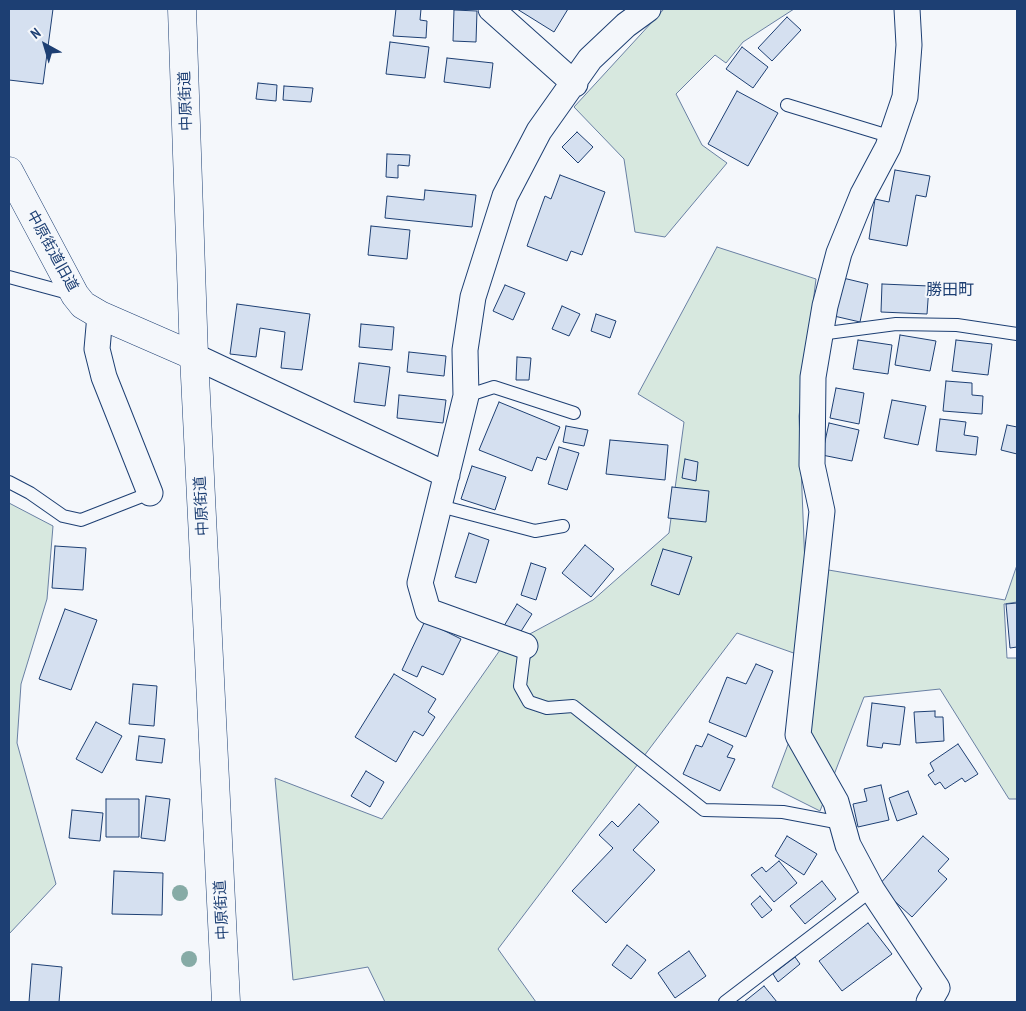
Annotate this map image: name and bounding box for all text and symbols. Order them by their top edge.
north arrow [20,20,70,70]
text: N [27,24,44,43]
street label: 中原街道 [176,71,196,131]
street label: 中原街道旧道 [22,207,82,295]
district label: 勝田町 [926,280,974,300]
street label: 中原街道 [191,476,213,536]
street label: 中原街道 [211,880,233,940]

